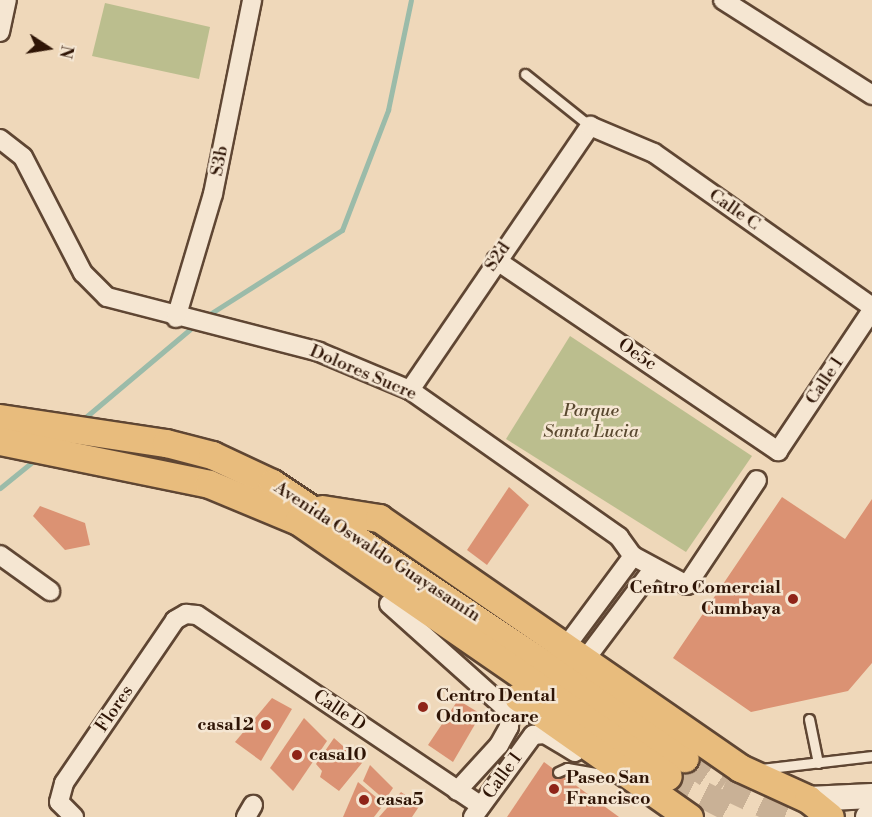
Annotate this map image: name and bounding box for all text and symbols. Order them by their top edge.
north arrow [18,18,78,78]
text: N [55,43,77,60]
street label: S3b [206,144,234,178]
street label: Calle C [704,185,764,235]
street label: S2d [480,238,516,276]
street label: Oe5c [613,334,661,376]
street label: Dolores Sucre [306,341,420,405]
street label: Calle 1 [801,353,849,409]
park label: Parque Santa Lucia [543,401,639,444]
street label: Avenida Oswaldo Guayasamín [270,477,484,627]
place label: Centro Comercial Cumbaya [629,578,781,620]
marker: Centro Comercial Cumbaya [786,592,800,606]
street label: Flores [92,681,138,737]
street label: Calle D [309,686,369,736]
place label: Centro Dental Odontocare [436,686,556,728]
marker: Centro Dental Odontocare [414,698,432,716]
place label: casa12 [197,714,254,736]
marker: casa12 [259,718,273,732]
place label: casa10 [309,744,367,766]
marker: casa10 [290,748,304,762]
street label: Calle 1 [479,748,527,804]
place label: Paseo San Francisco [566,768,651,810]
marker: Paseo San Francisco [547,782,561,796]
place label: casa5 [376,789,424,811]
marker: casa5 [357,793,371,807]

